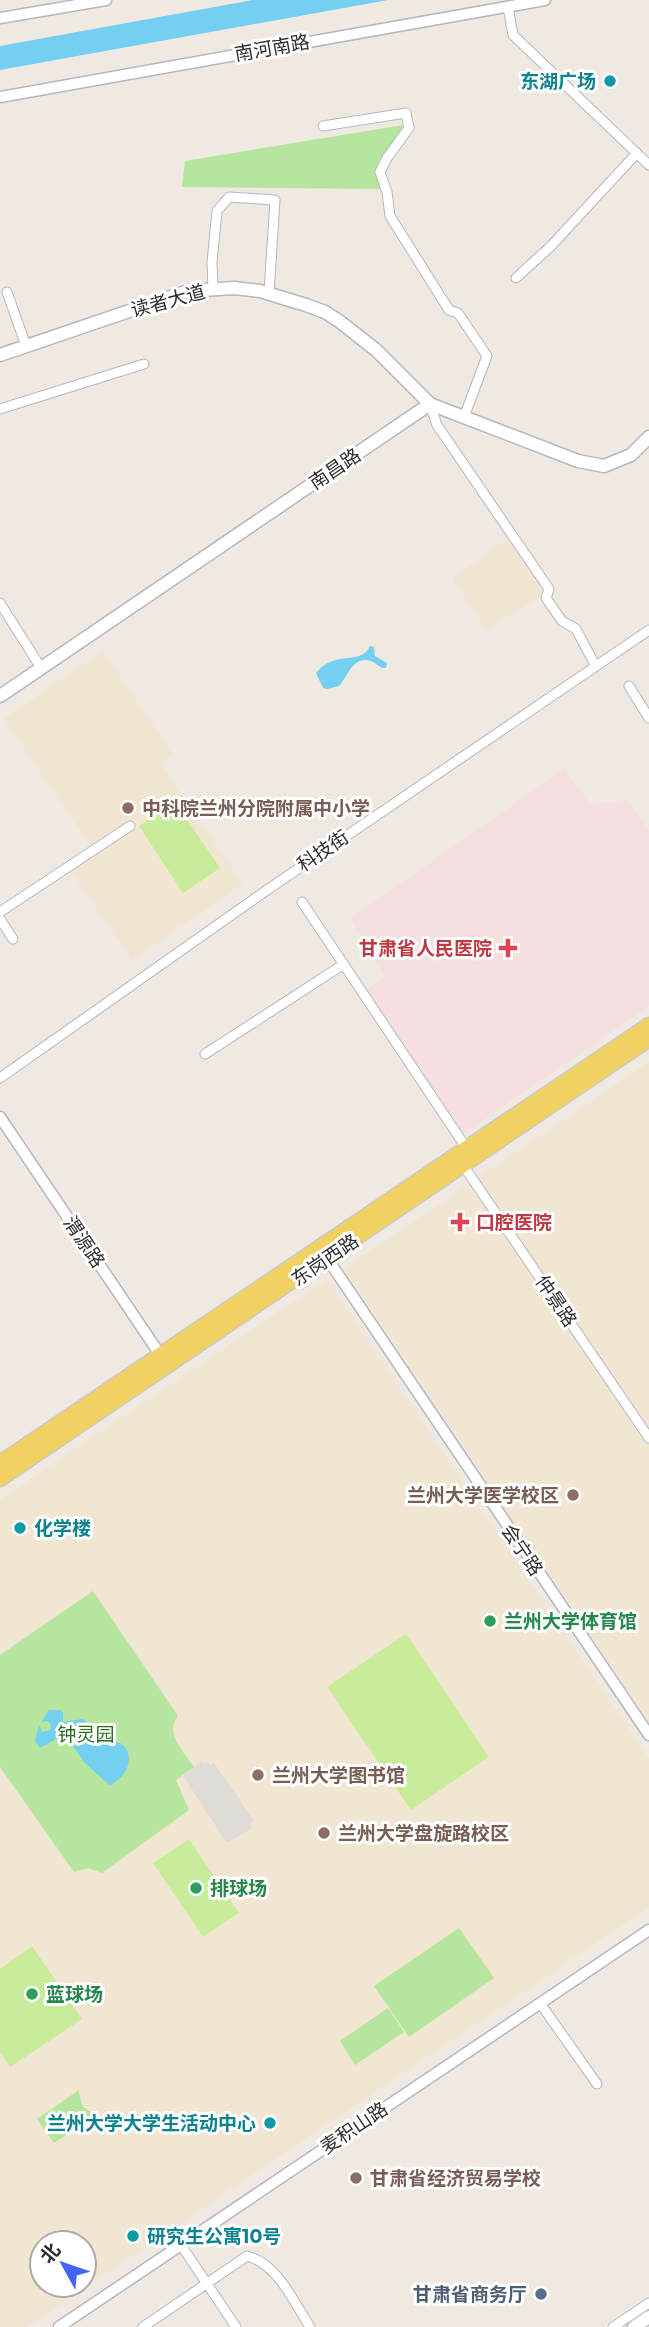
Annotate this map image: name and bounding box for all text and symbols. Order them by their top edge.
street label: 南河南路 [233,30,311,66]
place label: 东湖广场 [520,70,596,93]
marker: 东湖广场 [602,73,618,89]
street label: 读者大道 [128,280,208,322]
street label: 南昌路 [305,444,365,494]
place label: 中科院兰州分院附属中小学 [142,797,370,820]
marker: 中科院兰州分院附属中小学 [120,800,136,816]
street label: 科技街 [293,826,353,876]
place label: 甘肃省人民医院 [359,937,492,960]
marker: 甘肃省人民医院 [498,938,518,958]
place label: 口腔医院 [476,1211,552,1234]
street label: 渭源路 [59,1212,109,1272]
marker: 口腔医院 [450,1212,470,1232]
street label: 东岗西路 [287,1229,363,1291]
street label: 仲景路 [531,1271,581,1331]
place label: 兰州大学医学校区 [407,1484,559,1507]
marker: 兰州大学医学校区 [565,1487,581,1503]
place label: 化学楼 [34,1517,91,1540]
marker: 化学楼 [12,1520,28,1536]
street label: 会宁路 [497,1520,547,1580]
place label: 兰州大学体育馆 [504,1610,637,1633]
marker: 兰州大学体育馆 [482,1613,498,1629]
park label: 钟灵园 [57,1723,115,1746]
place label: 兰州大学图书馆 [272,1764,405,1787]
marker: 兰州大学图书馆 [250,1767,266,1783]
place label: 兰州大学盘旋路校区 [338,1822,509,1845]
marker: 兰州大学盘旋路校区 [316,1825,332,1841]
place label: 排球场 [210,1877,267,1900]
marker: 排球场 [188,1880,204,1896]
place label: 蓝球场 [46,1983,103,2006]
marker: 蓝球场 [24,1986,40,2002]
street label: 麦积山路 [316,2097,392,2159]
place label: 兰州大学大学生活动中心 [47,2112,256,2135]
marker: 兰州大学大学生活动中心 [262,2115,278,2131]
place label: 甘肃省经济贸易学校 [370,2167,541,2190]
marker: 甘肃省经济贸易学校 [348,2170,364,2186]
place label: 研究生公寓10号 [147,2225,281,2248]
marker: 研究生公寓10号 [125,2228,141,2244]
north arrow [28,2229,98,2299]
text: 北 [35,2239,65,2268]
place label: 甘肃省商务厅 [413,2283,527,2306]
marker: 甘肃省商务厅 [533,2286,549,2302]

